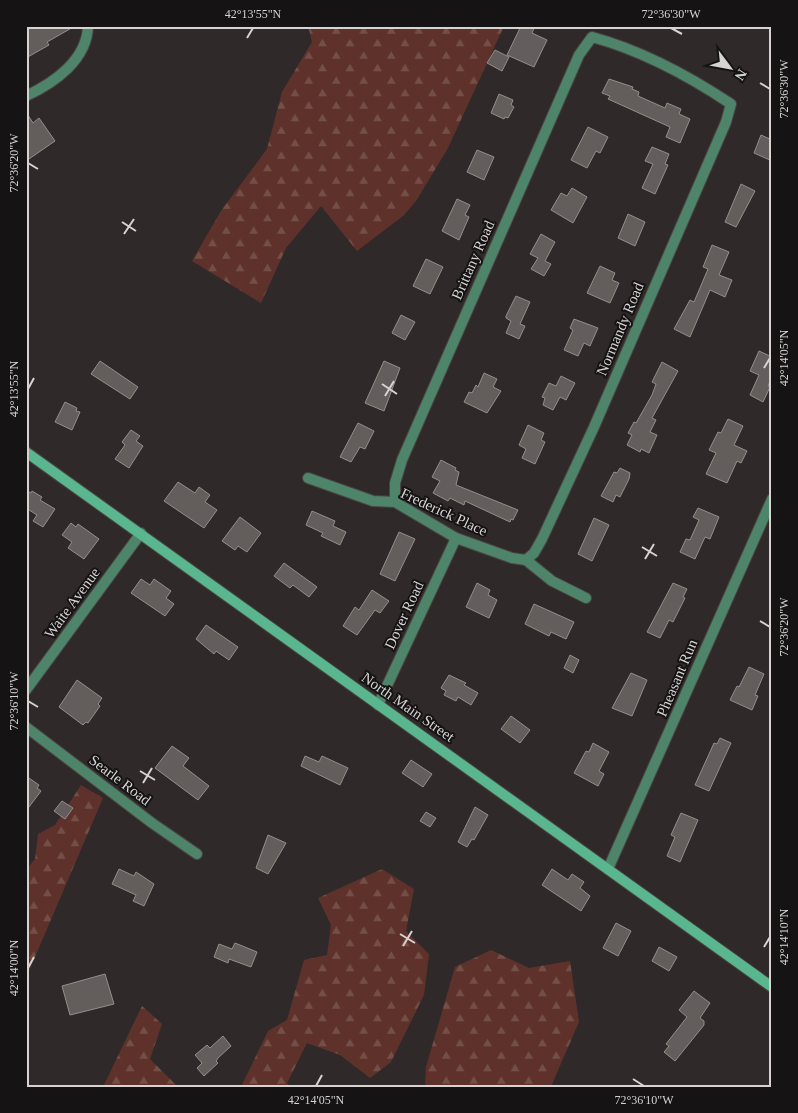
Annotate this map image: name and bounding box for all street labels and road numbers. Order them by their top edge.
street label: Brittany Road [448,218,498,302]
street label: Normandy Road [593,280,647,378]
street label: Frederick Place [398,485,490,539]
street label: Waite Avenue [41,564,103,641]
street label: Dover Road [381,578,427,651]
street label: Pheasant Run [654,637,701,719]
street label: North Main Street [359,669,458,745]
street label: Searle Road [86,752,154,809]

